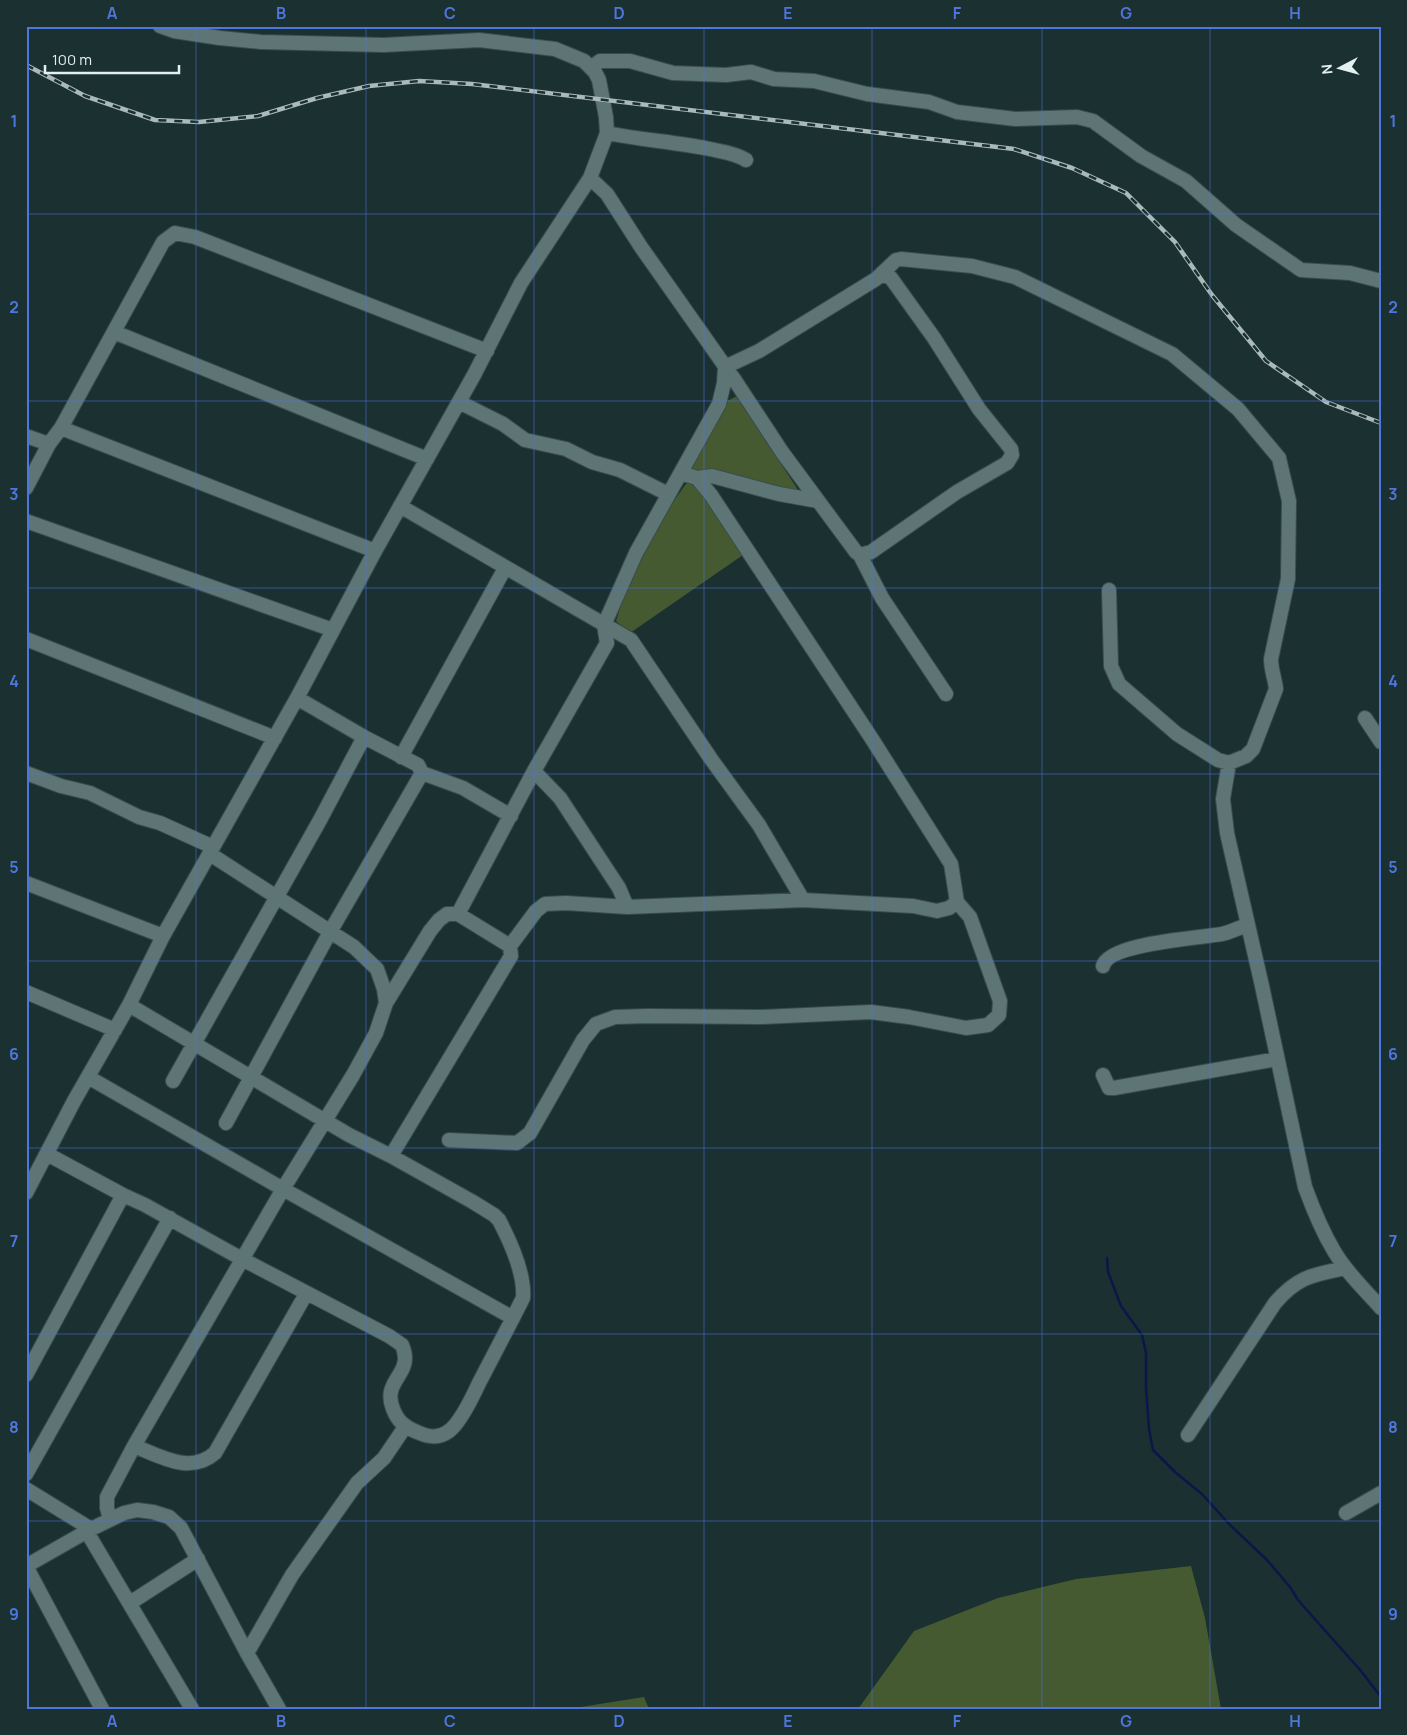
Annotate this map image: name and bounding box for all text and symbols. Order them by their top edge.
text: A [107,2,118,24]
text: B [276,2,286,24]
text: C [444,2,456,24]
text: D [613,2,625,24]
text: E [783,2,793,24]
text: F [953,2,962,24]
text: G [1120,2,1132,24]
text: H [1289,2,1301,24]
scale bar [45,42,179,74]
north arrow [1314,42,1364,92]
text: 100 m [52,49,92,70]
text: N [1317,63,1337,75]
text: 1 [10,110,18,132]
text: 1 [1389,110,1397,132]
text: 2 [9,296,19,318]
text: 2 [1388,296,1398,318]
text: 3 [9,483,19,505]
text: 3 [1388,483,1398,505]
text: 4 [9,670,19,692]
text: 4 [1388,670,1398,692]
text: 5 [9,856,19,878]
text: 5 [1388,856,1398,878]
text: 6 [9,1043,19,1065]
text: 6 [1388,1043,1398,1065]
text: 7 [10,1230,18,1252]
text: 7 [1389,1230,1397,1252]
text: 8 [9,1416,19,1438]
text: 8 [1388,1416,1398,1438]
text: 9 [9,1603,19,1625]
text: 9 [1388,1603,1398,1625]
text: A [107,1710,118,1732]
text: B [276,1710,286,1732]
text: C [444,1710,456,1732]
text: D [613,1710,625,1732]
text: E [783,1710,793,1732]
text: F [953,1710,962,1732]
text: G [1120,1710,1132,1732]
text: H [1289,1710,1301,1732]

